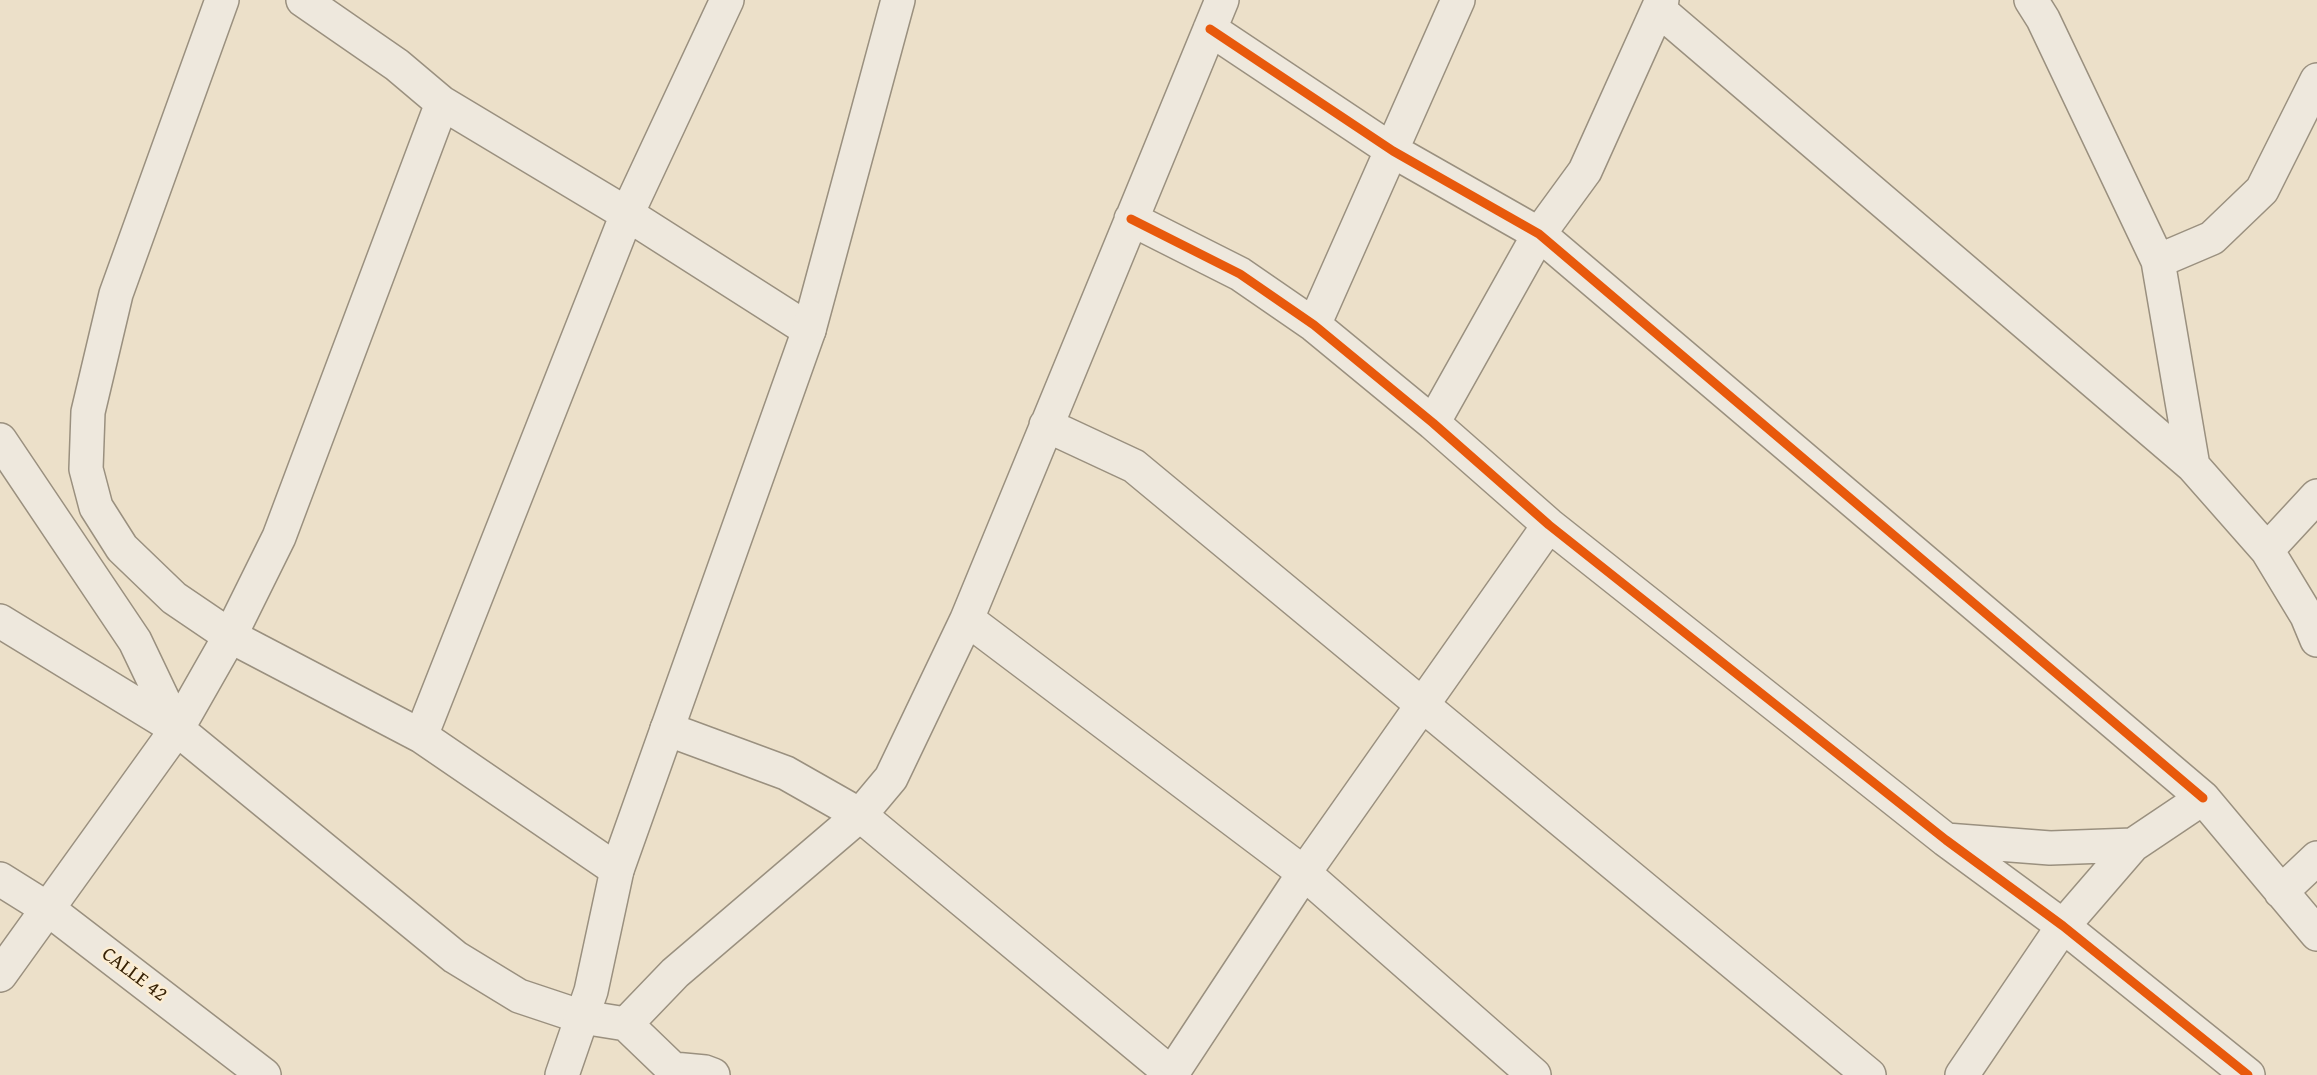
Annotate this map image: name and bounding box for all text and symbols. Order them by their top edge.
street label: CALLE 42 [97,943,171,1007]

